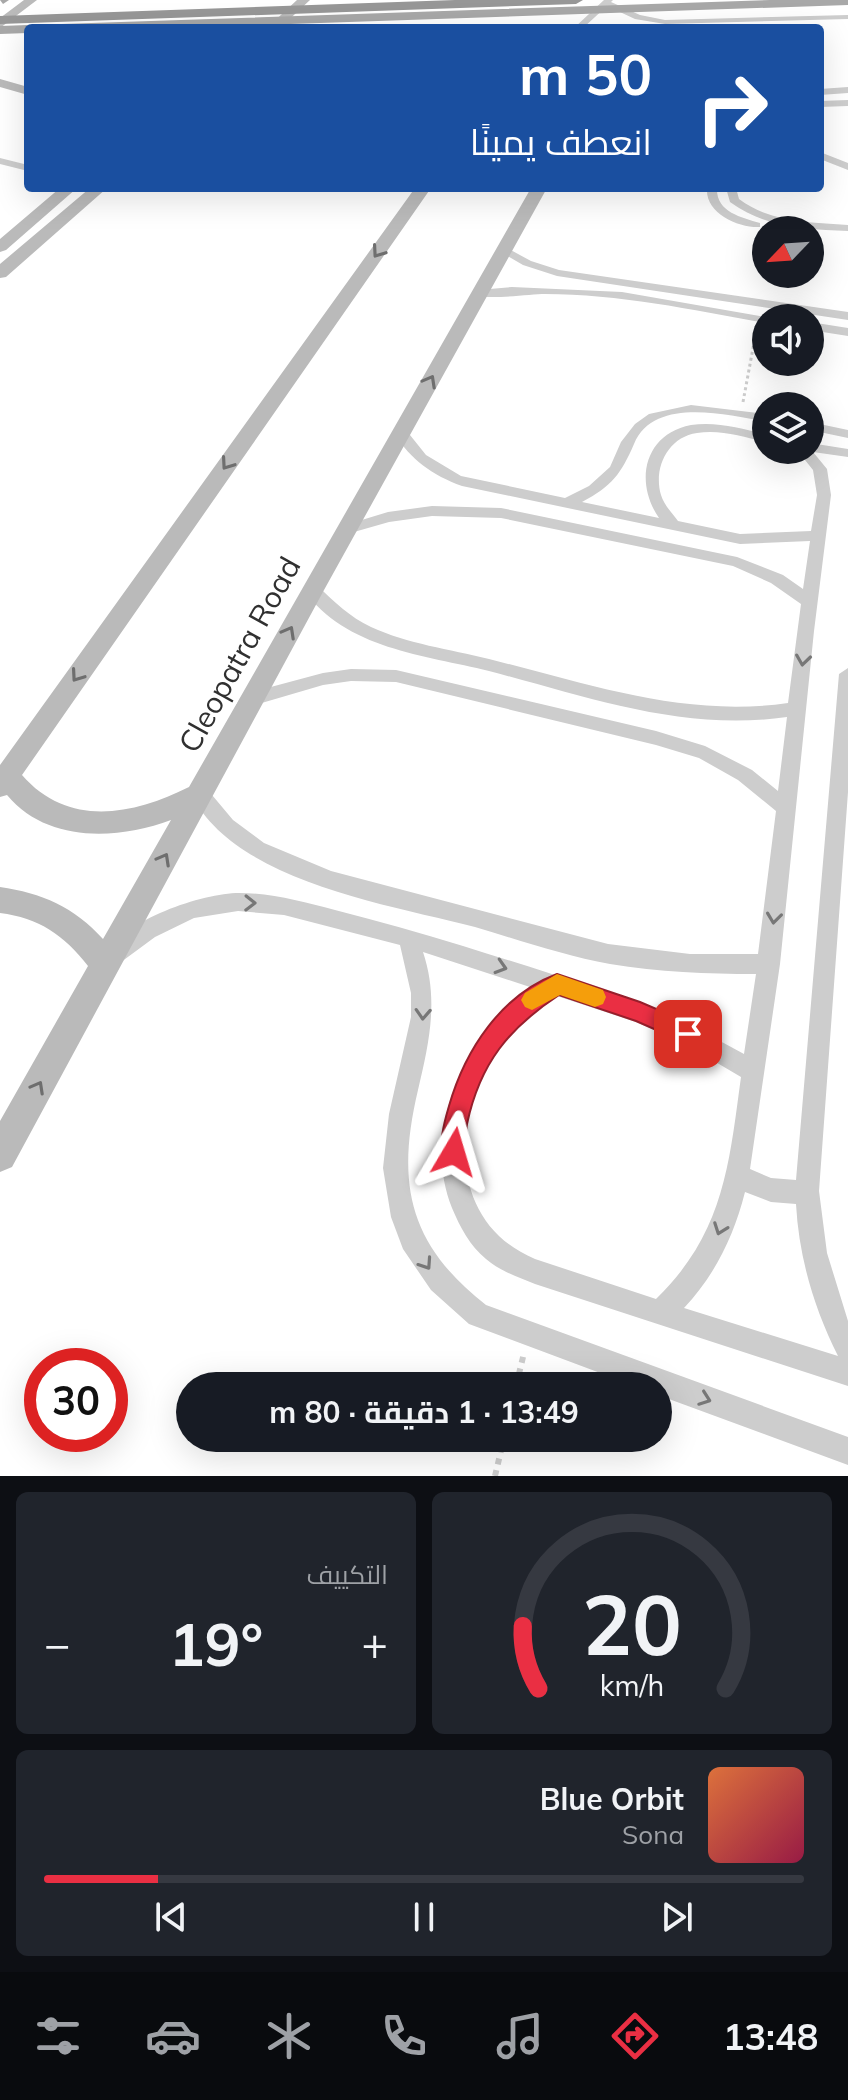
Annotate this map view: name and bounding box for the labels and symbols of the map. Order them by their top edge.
north arrow [752,216,824,288]
one-way arrow [373,243,387,257]
one-way arrow [420,375,436,389]
one-way arrow [223,455,237,470]
street label: Cleopatra Road [170,550,309,759]
one-way arrow [279,626,295,640]
one-way arrow [795,653,812,667]
one-way arrow [73,668,87,682]
one-way arrow [154,853,169,868]
one-way arrow [244,894,257,911]
one-way arrow [766,912,783,925]
one-way arrow [494,958,507,974]
pin [654,1000,722,1068]
one-way arrow [414,1008,431,1021]
one-way arrow [28,1081,44,1096]
position arrow [412,1110,496,1194]
one-way arrow [713,1221,730,1235]
one-way arrow [416,1256,431,1270]
speed limit sign: 30 [24,1348,128,1452]
one-way arrow [697,1389,711,1406]

